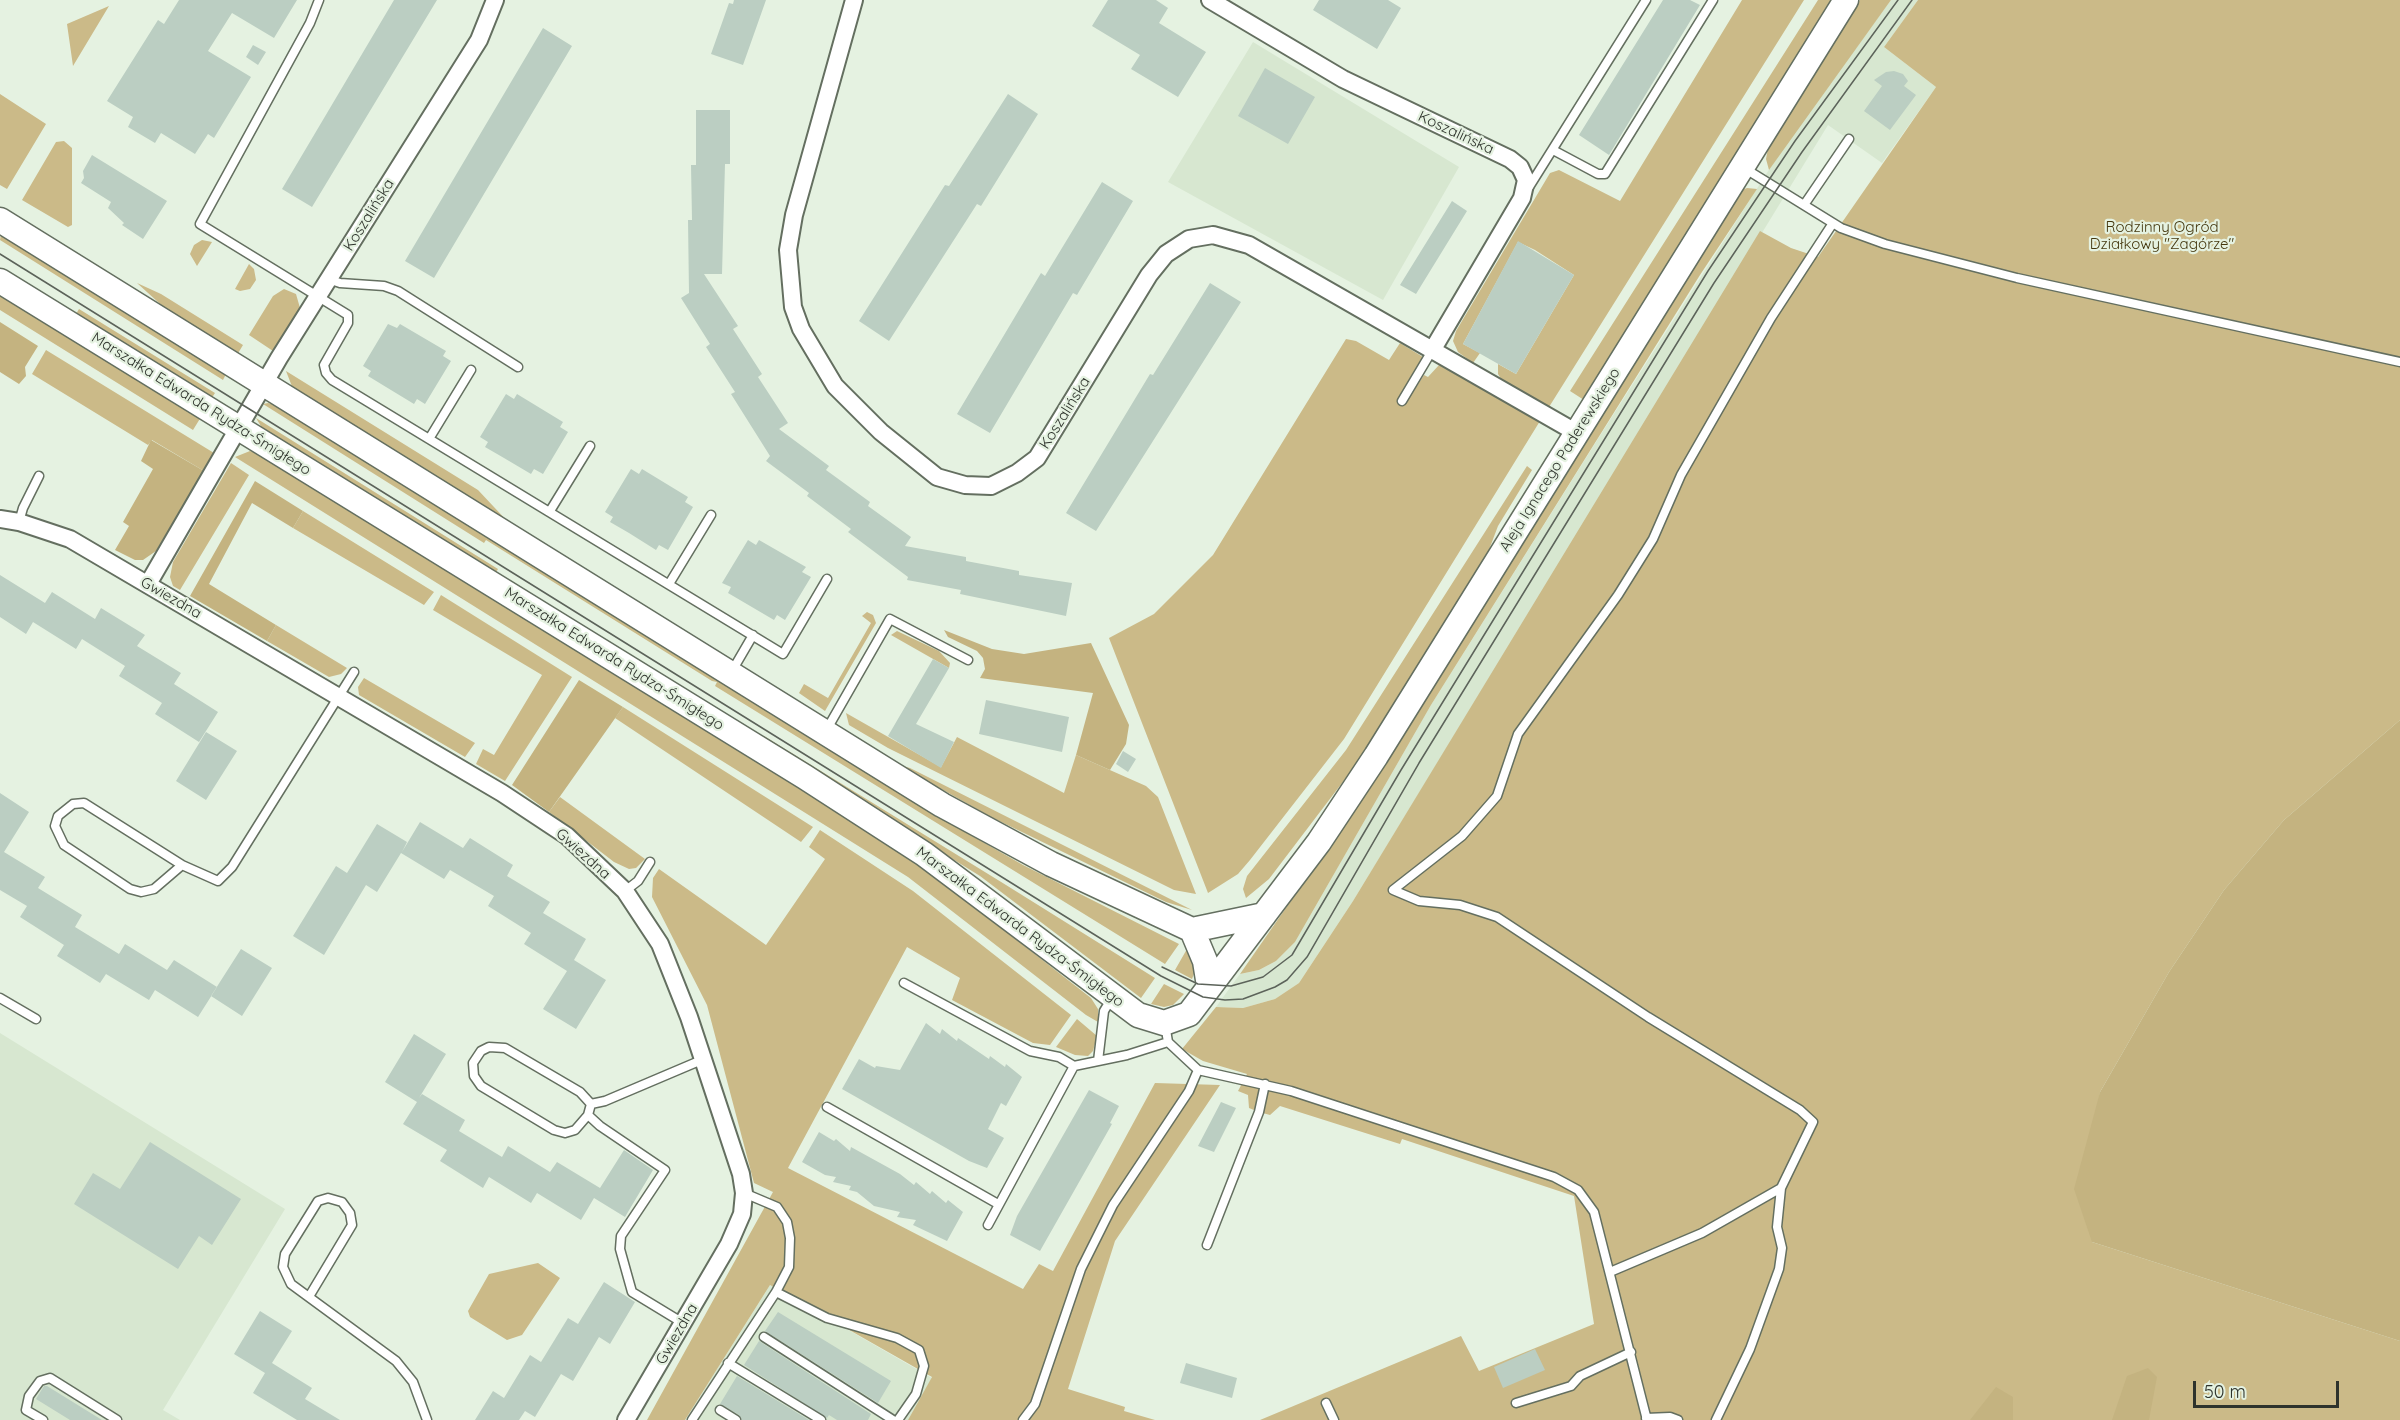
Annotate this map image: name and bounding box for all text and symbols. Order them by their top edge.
street label: Koszalińska [1415,108,1497,158]
street label: Koszalińska [340,176,398,254]
park label: Rodzinny Ogród Działkowy "Zagórze" [2090,218,2234,253]
street label: Marszałka Edwarda Rydza-Śmigłego [88,329,314,479]
street label: Aleja Ignacego Paderewskiego [1496,365,1624,555]
street label: Koszalińska [1036,374,1094,452]
street label: Gwiezdna [137,573,205,623]
street label: Marszałka Edwarda Rydza-Śmigłego [501,584,727,734]
street label: Gwiezdna [552,825,614,883]
street label: Marszałka Edwarda Rydza-Śmigłego [913,843,1127,1011]
street label: Gwiezdna [652,1300,702,1368]
scale bar [2196,1369,2342,1407]
text: 50 m [2204,1380,2246,1403]

